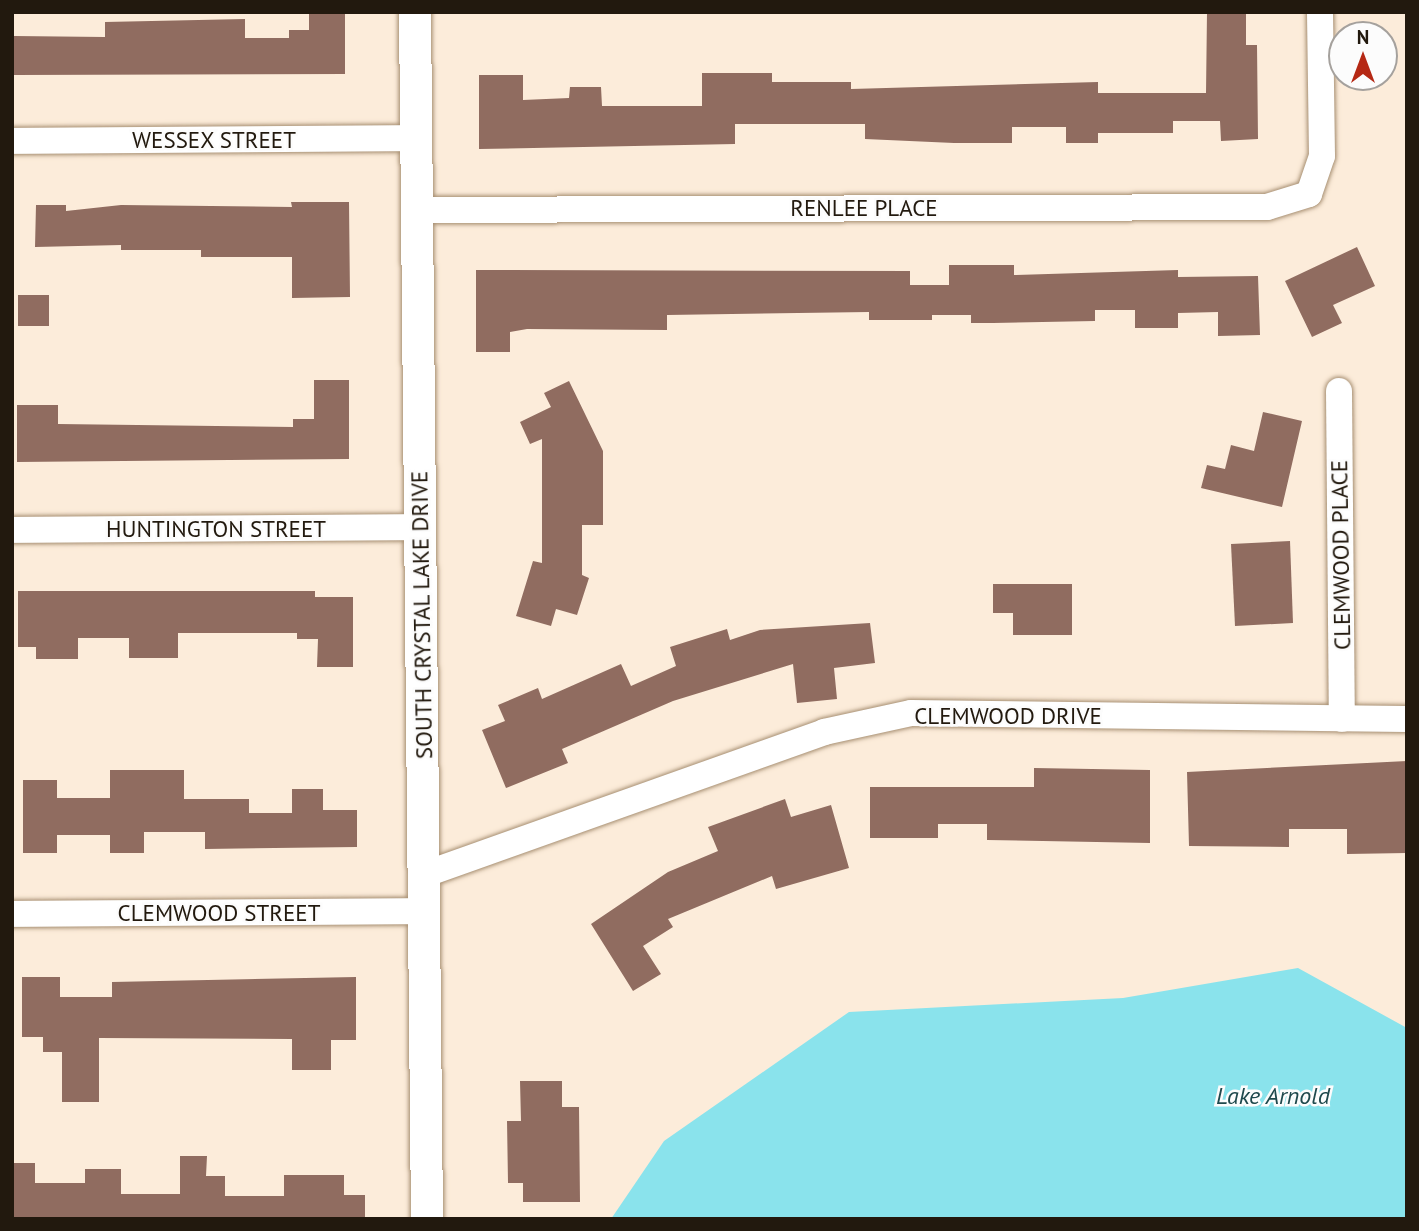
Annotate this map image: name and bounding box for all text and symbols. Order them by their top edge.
north arrow [1328,21,1398,91]
text: N [1357,25,1369,49]
street label: WESSEX STREET [132,126,296,154]
street label: RENLEE PLACE [790,194,938,222]
street label: CLEMWOOD PLACE [1326,460,1356,650]
street label: SOUTH CRYSTAL LAKE DRIVE [406,470,438,760]
street label: HUNTINGTON STREET [106,515,326,543]
street label: CLEMWOOD DRIVE [914,702,1102,730]
street label: CLEMWOOD STREET [118,899,320,927]
water label: Lake Arnold [1216,1082,1330,1110]

